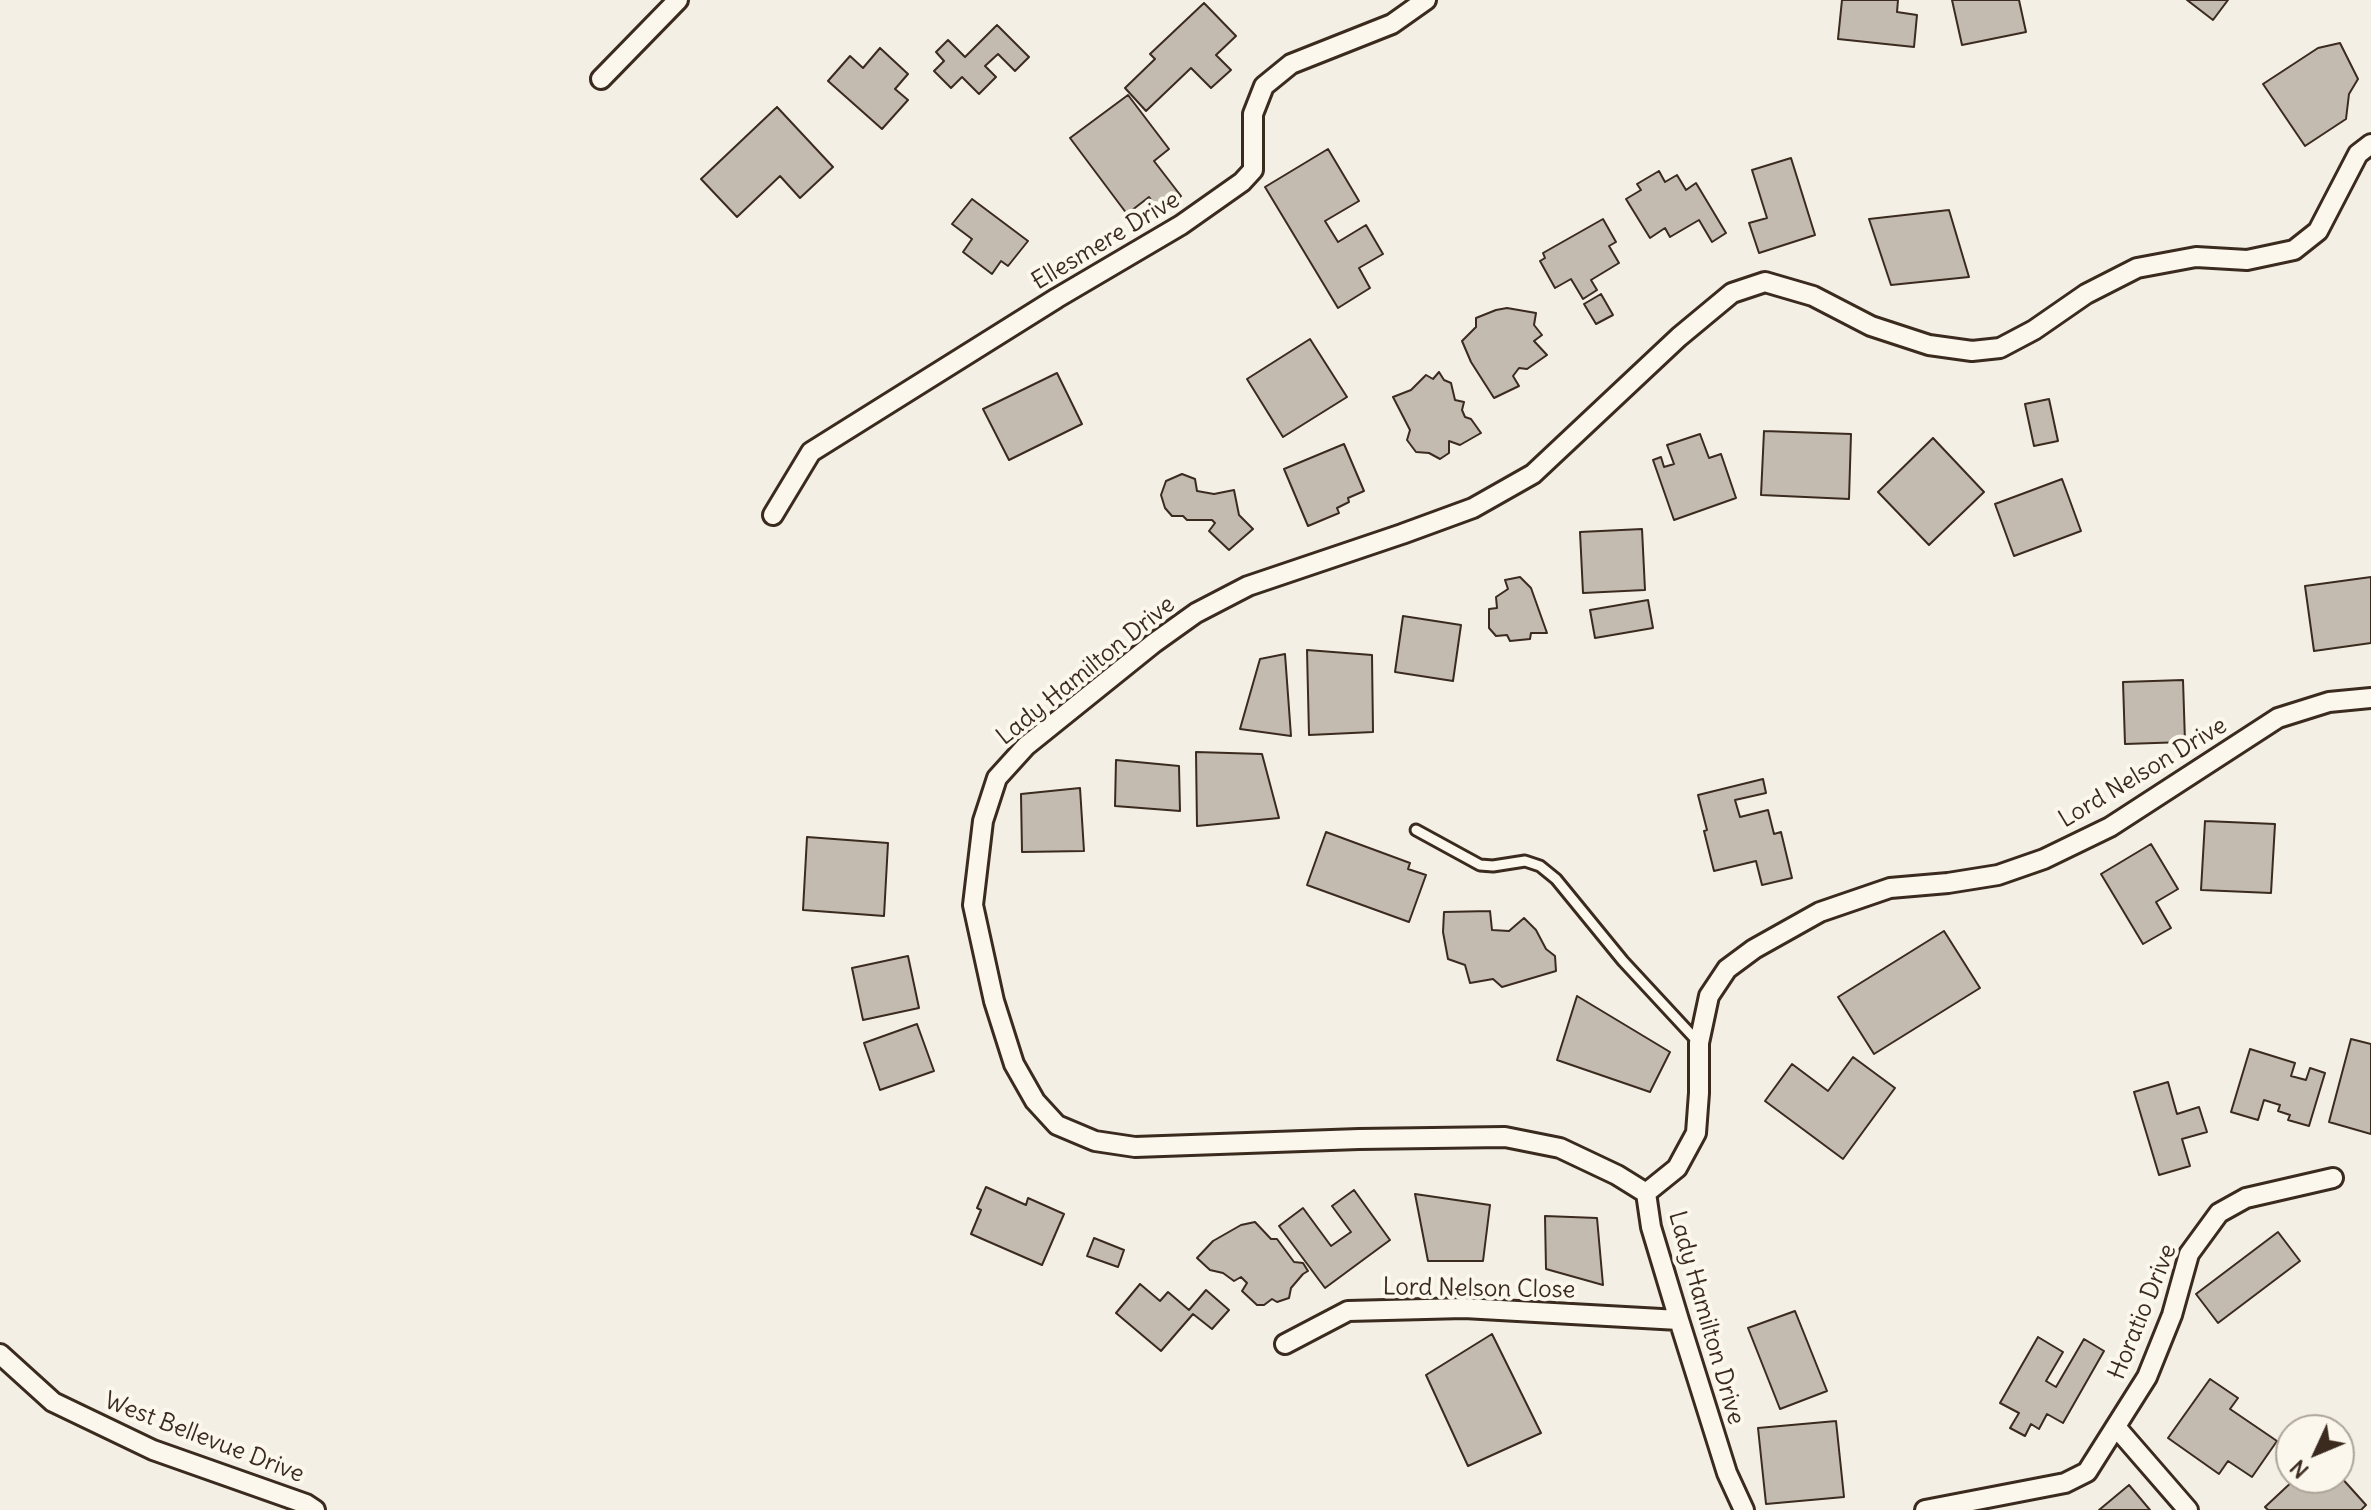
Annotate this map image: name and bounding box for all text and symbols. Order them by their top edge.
street label: Ellesmere Drive [1027,186,1185,296]
street label: Lady Hamilton Drive [991,590,1181,752]
street label: Lord Nelson Drive [2054,711,2232,835]
street label: Lady Hamilton Drive [1662,1208,1750,1428]
street label: Horatio Drive [2103,1240,2183,1384]
street label: Lord Nelson Close [1382,1273,1576,1305]
street label: West Bellevue Drive [100,1387,308,1489]
north arrow [2275,1414,2355,1494]
text: N [2284,1454,2315,1484]

